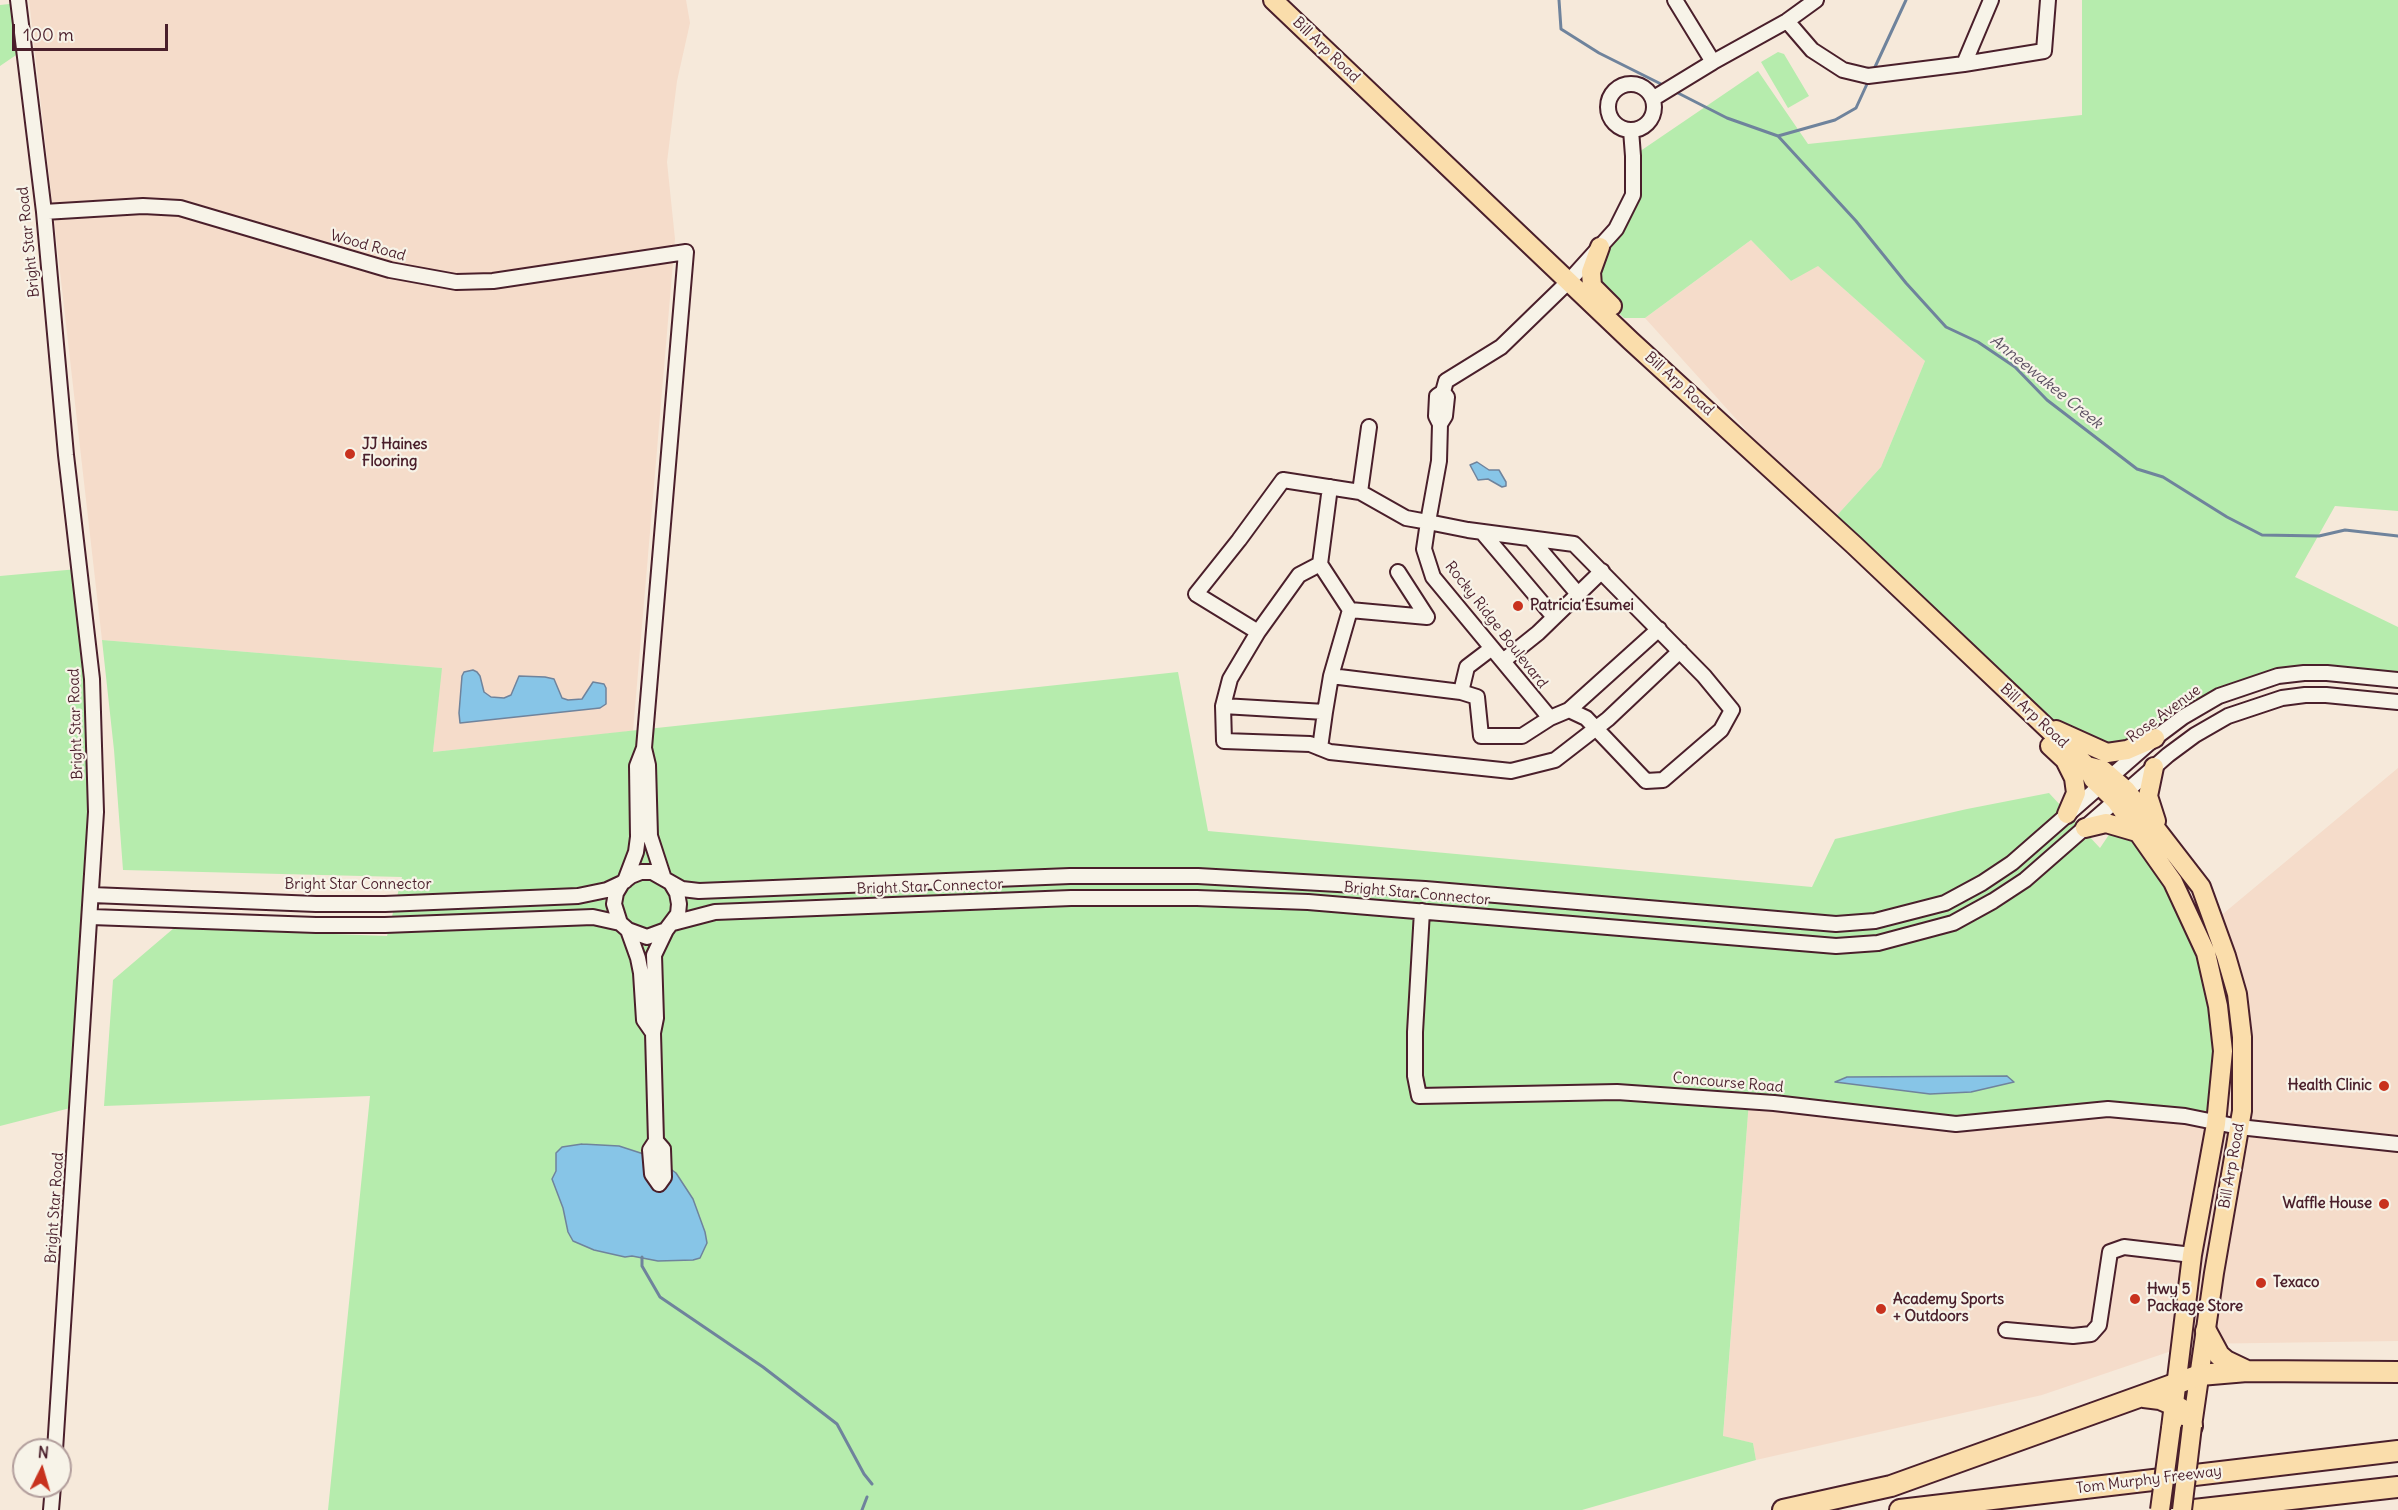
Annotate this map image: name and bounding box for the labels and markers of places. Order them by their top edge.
place label: JJ Haines Flooring [362,436,427,471]
marker: JJ Haines Flooring [343,447,357,461]
place label: Patricia Esumei [1530,597,1634,615]
marker: Patricia Esumei [1511,599,1525,613]
place label: Health Clinic [2288,1077,2372,1095]
marker: Health Clinic [2377,1079,2391,1093]
place label: Waffle House [2283,1195,2372,1213]
marker: Waffle House [2377,1197,2391,1211]
place label: Texaco [2273,1274,2319,1292]
marker: Texaco [2254,1276,2268,1290]
place label: Hwy 5 Package Store [2147,1281,2243,1316]
place label: Academy Sports + Outdoors [1893,1291,2004,1326]
marker: Hwy 5 Package Store [2128,1292,2142,1306]
marker: Academy Sports + Outdoors [1874,1302,1888,1316]

